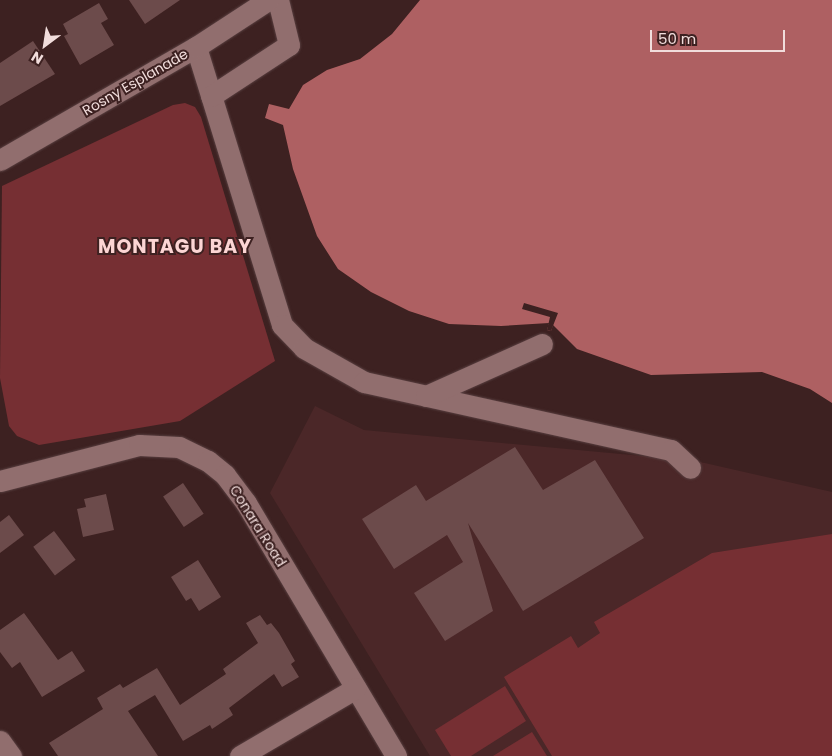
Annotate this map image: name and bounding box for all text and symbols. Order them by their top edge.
north arrow [20,20,70,70]
scale bar [652,20,787,52]
text: 50 m [658,28,696,49]
street label: Rosny Esplanade [79,45,191,119]
text: N [28,47,47,69]
district label: MONTAGU BAY [97,236,253,258]
street label: Conara Road [226,482,290,570]

